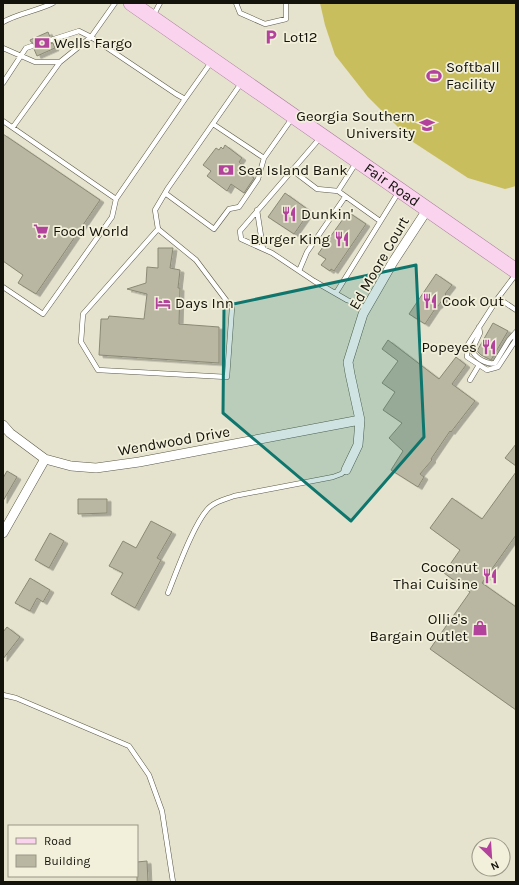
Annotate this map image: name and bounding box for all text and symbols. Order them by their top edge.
parking icon: Lot12 [262,28,280,46]
place label: Lot12 [283,28,318,46]
bank icon: Wells Fargo [33,34,51,52]
place label: Wells Fargo [54,34,132,52]
place label: Softball Facility [446,58,500,93]
sports icon: Softball Facility [425,67,443,85]
place label: Georgia Southern University [296,107,415,142]
school or university icon: Georgia Southern University [418,116,436,134]
street label: Fair Road [361,159,423,210]
bank icon: Sea Island Bank [217,161,235,179]
place label: Sea Island Bank [238,161,348,179]
restaurant icon: Dunkin' [280,205,298,223]
place label: Dunkin' [301,205,353,223]
street label: Ed Moore Court [345,213,413,313]
supermarket icon: Food World [32,222,50,240]
place label: Food World [53,222,129,240]
place label: Burger King [250,230,331,248]
restaurant icon: Burger King [333,230,351,248]
restaurant icon: Cook Out [421,292,439,310]
place label: Cook Out [442,292,504,310]
hotel icon: Days Inn [154,294,172,312]
place label: Days Inn [175,294,234,312]
place label: Popeyes [421,338,477,356]
restaurant icon: Popeyes [480,338,498,356]
street label: Wendwood Drive [117,422,231,460]
place label: Coconut Thai Cuisine [393,558,478,593]
restaurant icon: Coconut Thai Cuisine [481,567,499,585]
place label: Ollie's Bargain Outlet [369,610,468,645]
shop icon: Ollie's Bargain Outlet [471,619,489,637]
legend [8,825,138,877]
text: Road [44,834,72,848]
north arrow [471,837,511,877]
text: Building [44,854,91,868]
text: N [489,858,501,873]

